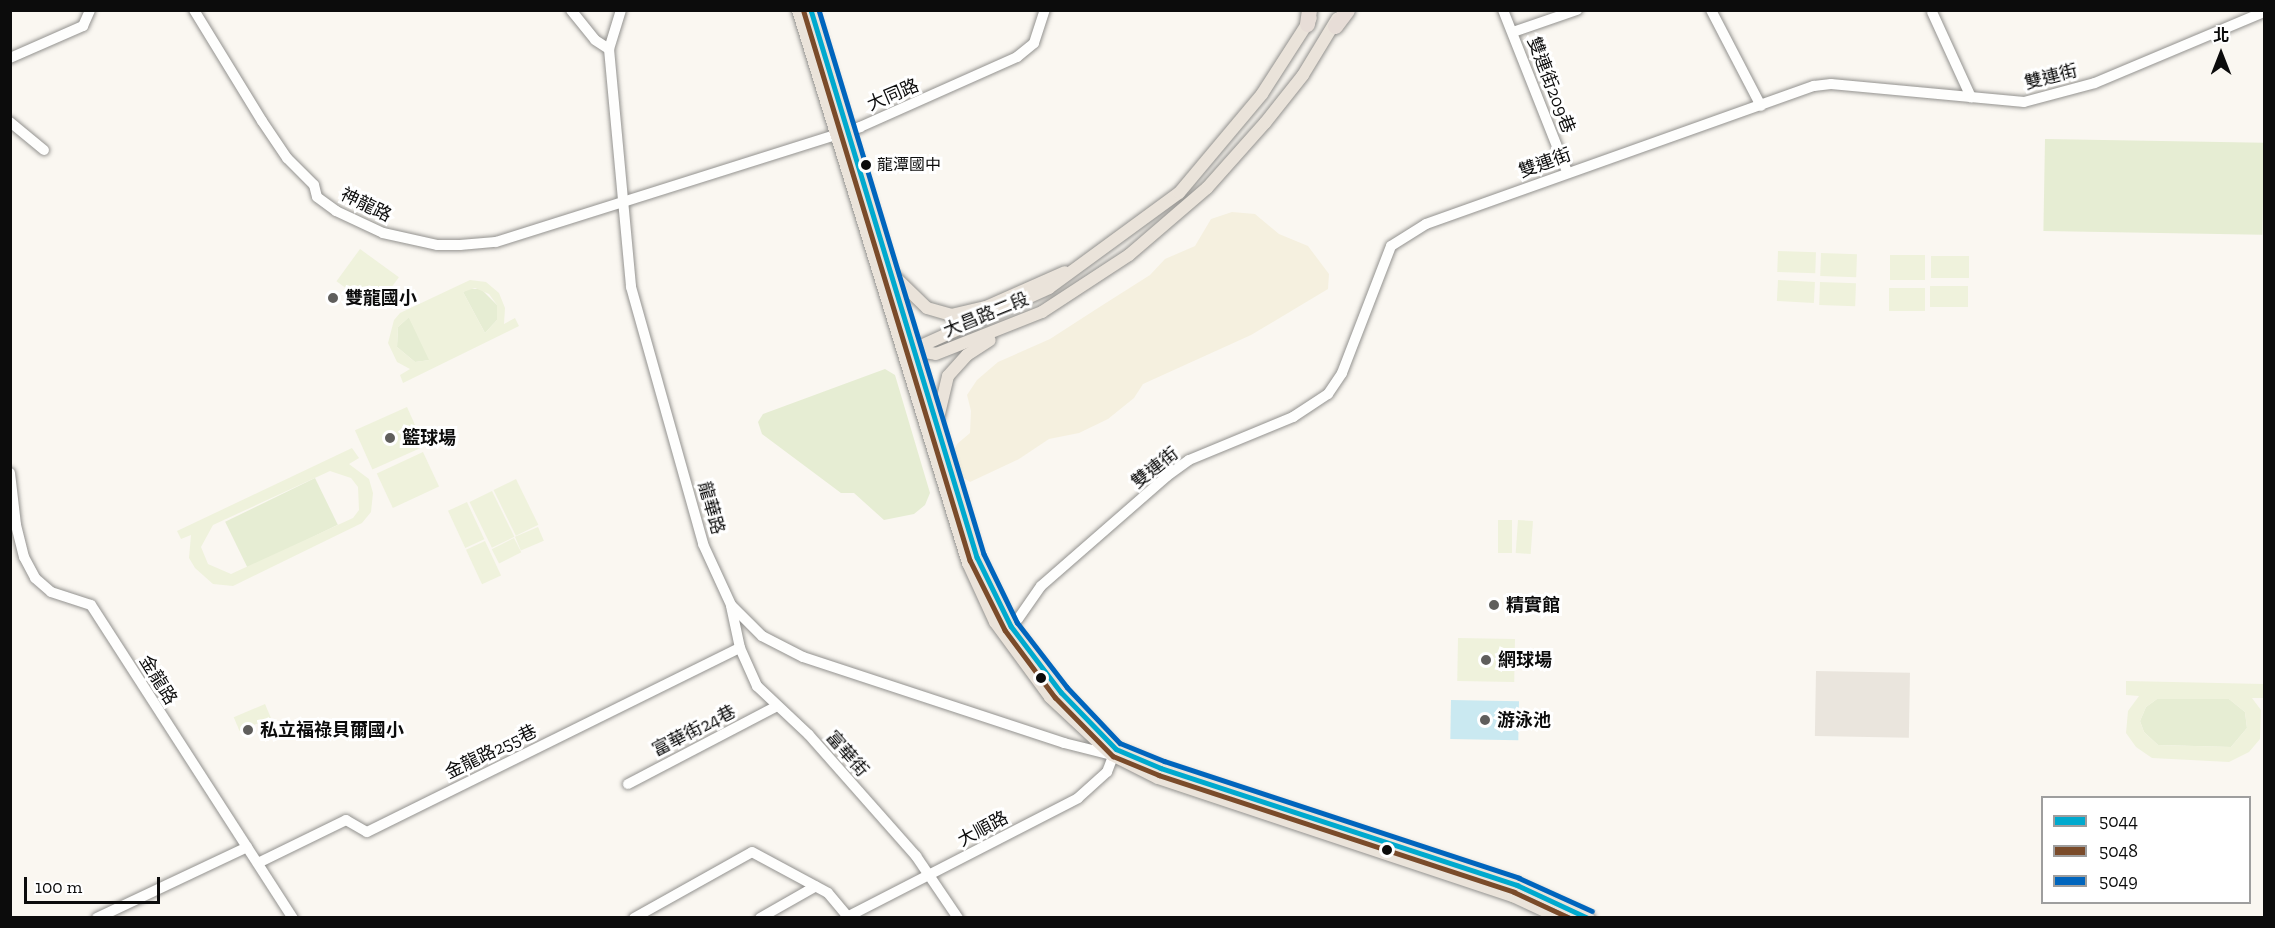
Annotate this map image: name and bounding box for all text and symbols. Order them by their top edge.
north arrow [2191,24,2251,84]
text: 北 [2213,26,2229,45]
street label: 雙連街209巷 [1523,34,1579,136]
street label: 雙連街 [2022,60,2080,94]
street label: 大同路 [864,75,922,115]
street label: 雙連街 [1516,144,1574,182]
place label: 龍潭國中 [877,155,941,175]
marker: 龍潭國中 [860,159,872,171]
street label: 神龍路 [337,183,395,227]
place label: 雙龍國小 [345,287,417,309]
street label: 大昌路二段 [940,288,1032,342]
marker: 雙龍國小 [326,291,340,305]
place label: 籃球場 [402,427,456,449]
marker: 籃球場 [383,431,397,445]
street label: 雙連街 [1127,443,1183,493]
street label: 龍華路 [693,479,729,537]
place label: 精實館 [1506,594,1560,616]
marker: 精實館 [1487,598,1501,612]
place label: 網球場 [1498,649,1552,671]
street label: 金龍路 [135,651,181,709]
marker: 網球場 [1479,653,1493,667]
unlabelled marker [1035,672,1047,684]
street label: 富華街24巷 [649,701,739,761]
place label: 游泳池 [1497,709,1551,731]
marker: 游泳池 [1478,713,1492,727]
place label: 私立福祿貝爾國小 [260,719,404,741]
street label: 金龍路255巷 [441,720,541,784]
marker: 私立福祿貝爾國小 [241,723,255,737]
street label: 富華街 [821,727,873,781]
legend [2041,796,2251,904]
street label: 大順路 [954,807,1012,851]
text: 5044 [2099,810,2138,832]
text: 5048 [2099,840,2138,862]
unlabelled marker [1381,844,1393,856]
scale bar [27,865,164,903]
text: 5049 [2099,870,2138,892]
text: 100 m [35,876,82,898]

